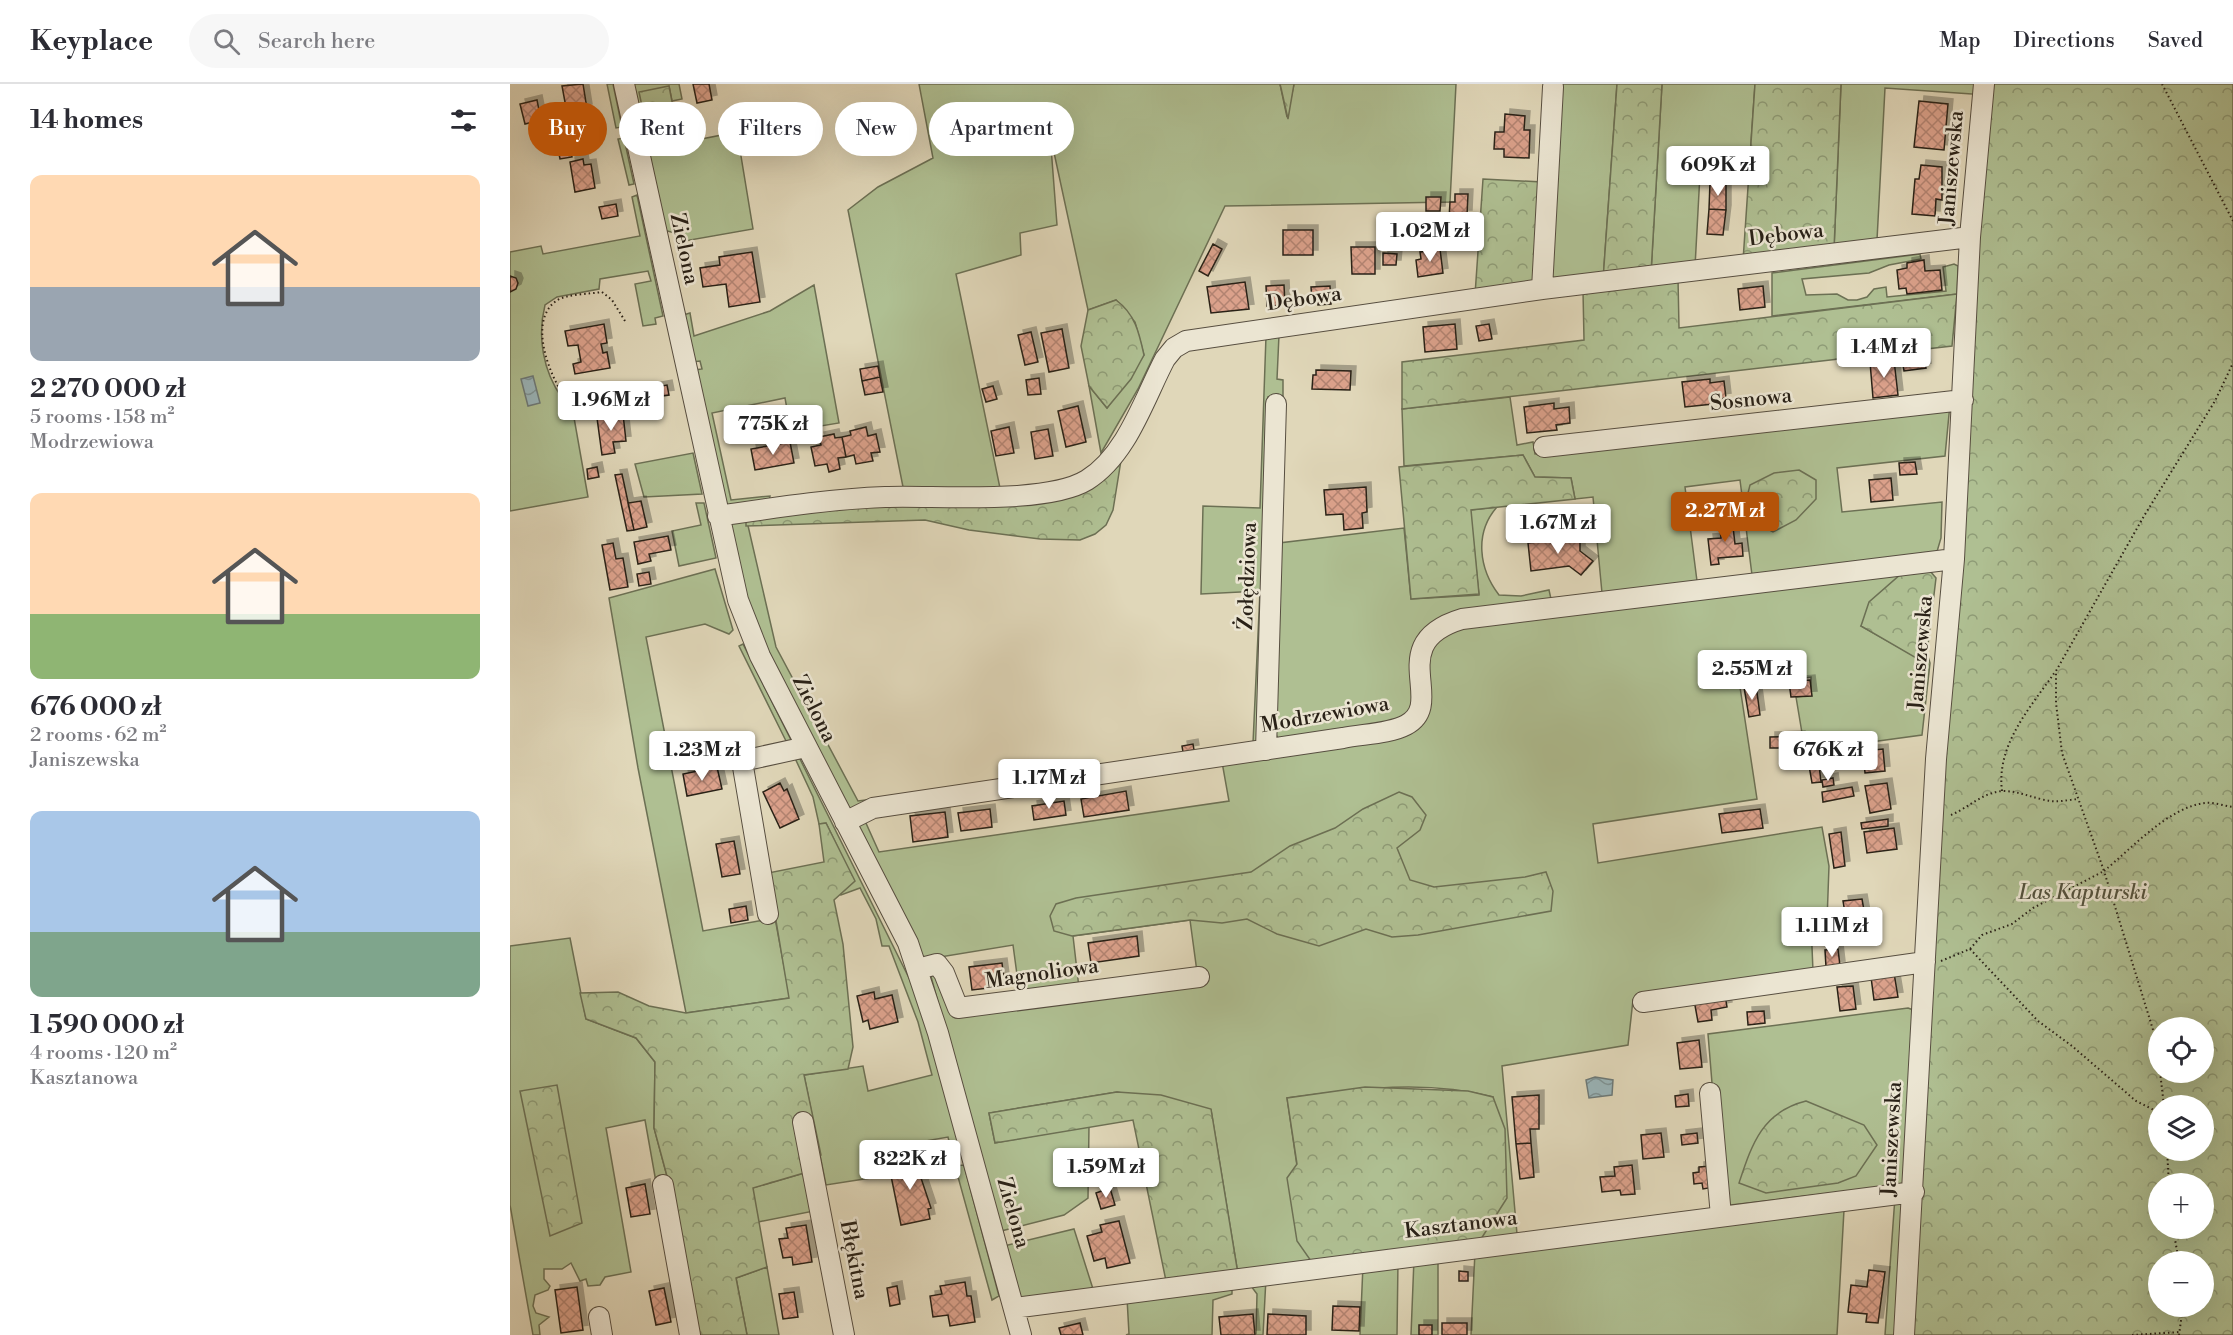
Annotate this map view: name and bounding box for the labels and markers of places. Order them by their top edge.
pin: 609K zł [1663,146,1773,197]
pin: 1.02M zł [1368,212,1492,263]
pin: 1.4M zł [1829,328,1939,379]
pin: 1.96M zł [549,381,673,432]
pin: 775K zł [718,405,828,456]
pin: 2.27M zł [1663,492,1787,543]
pin: 1.67M zł [1496,504,1620,555]
pin: 2.55M zł [1690,650,1814,701]
pin: 1.23M zł [640,731,764,782]
pin: 676K zł [1773,731,1883,782]
pin: 1.17M zł [987,759,1111,810]
pin: 1.11M zł [1770,907,1894,958]
pin: 822K zł [855,1140,965,1191]
pin: 1.59M zł [1044,1148,1168,1199]

